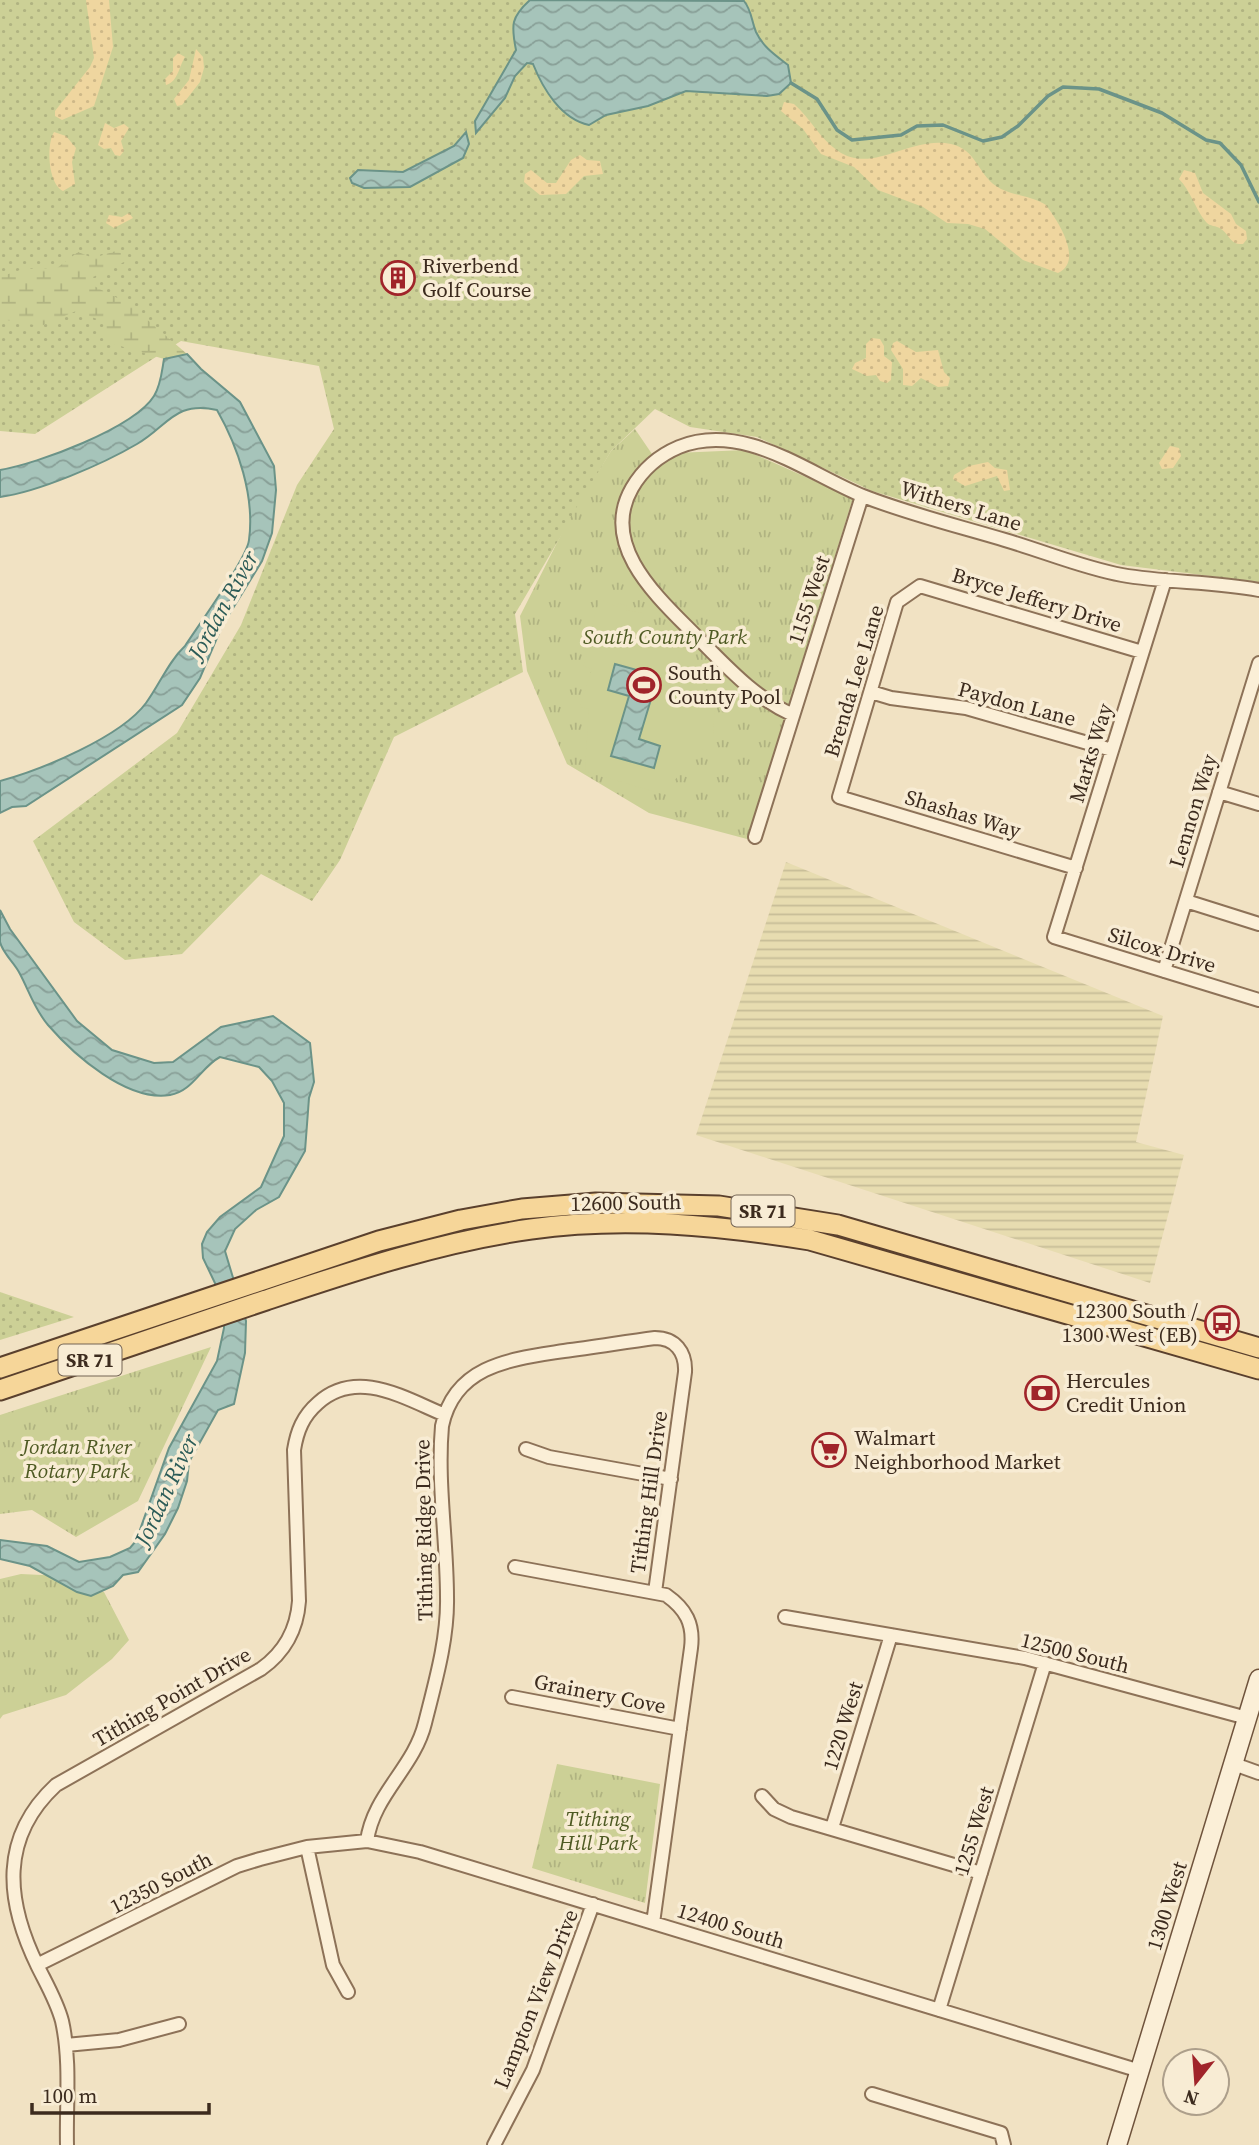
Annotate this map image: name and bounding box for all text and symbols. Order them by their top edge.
place label: Riverbend Golf Course [422,251,532,304]
building icon: Riverbend Golf Course [379,259,417,297]
street label: Withers Lane [897,473,1025,538]
water label: Jordan River [178,544,266,668]
street label: 1155 West [781,552,837,648]
street label: Bryce Jeffery Drive [949,560,1126,639]
street label: Brenda Lee Lane [817,601,890,761]
park label: South County Park [583,622,747,651]
place label: South County Pool [668,658,781,711]
sports icon: South County Pool [625,666,663,704]
street label: Paydon Lane [955,674,1079,733]
street label: Marks Way [1062,699,1119,806]
street label: Lennon Way [1162,750,1224,871]
street label: Shashas Way [902,782,1025,845]
street label: Silcox Drive [1105,919,1220,980]
street label: 12600 South [570,1187,682,1218]
road number: SR 71 [732,1196,794,1226]
place label: 12300 South / 1300 West (EB) [1062,1296,1198,1349]
bus stop icon: 12300 South / 1300 West (EB) [1203,1304,1241,1342]
road number: SR 71 [58,1344,122,1376]
place label: Hercules Credit Union [1066,1366,1187,1419]
bank icon: Hercules Credit Union [1023,1374,1061,1412]
street label: Tithing Hill Drive [623,1409,674,1575]
place label: Walmart Neighborhood Market [854,1423,1061,1476]
water label: Jordan River [125,1428,206,1554]
supermarket icon: Walmart Neighborhood Market [810,1431,848,1469]
park label: Jordan River Rotary Park [19,1432,132,1485]
street label: Tithing Ridge Drive [407,1439,440,1621]
street label: 12500 South [1018,1625,1133,1680]
street label: Tithing Point Drive [87,1640,256,1754]
street label: Grainery Cove [532,1667,669,1721]
street label: 1220 West [815,1678,870,1774]
street label: 1255 West [946,1783,1001,1879]
park label: Tithing Hill Park [557,1804,638,1857]
street label: 12350 South [105,1844,217,1921]
street label: 1300 West [1139,1858,1194,1954]
street label: 12400 South [674,1895,789,1956]
street label: Lampton View Drive [486,1905,585,2093]
north arrow [1161,2047,1231,2117]
scale bar [32,2072,208,2116]
text: 100 m [42,2081,97,2110]
text: N [1180,2084,1201,2113]

